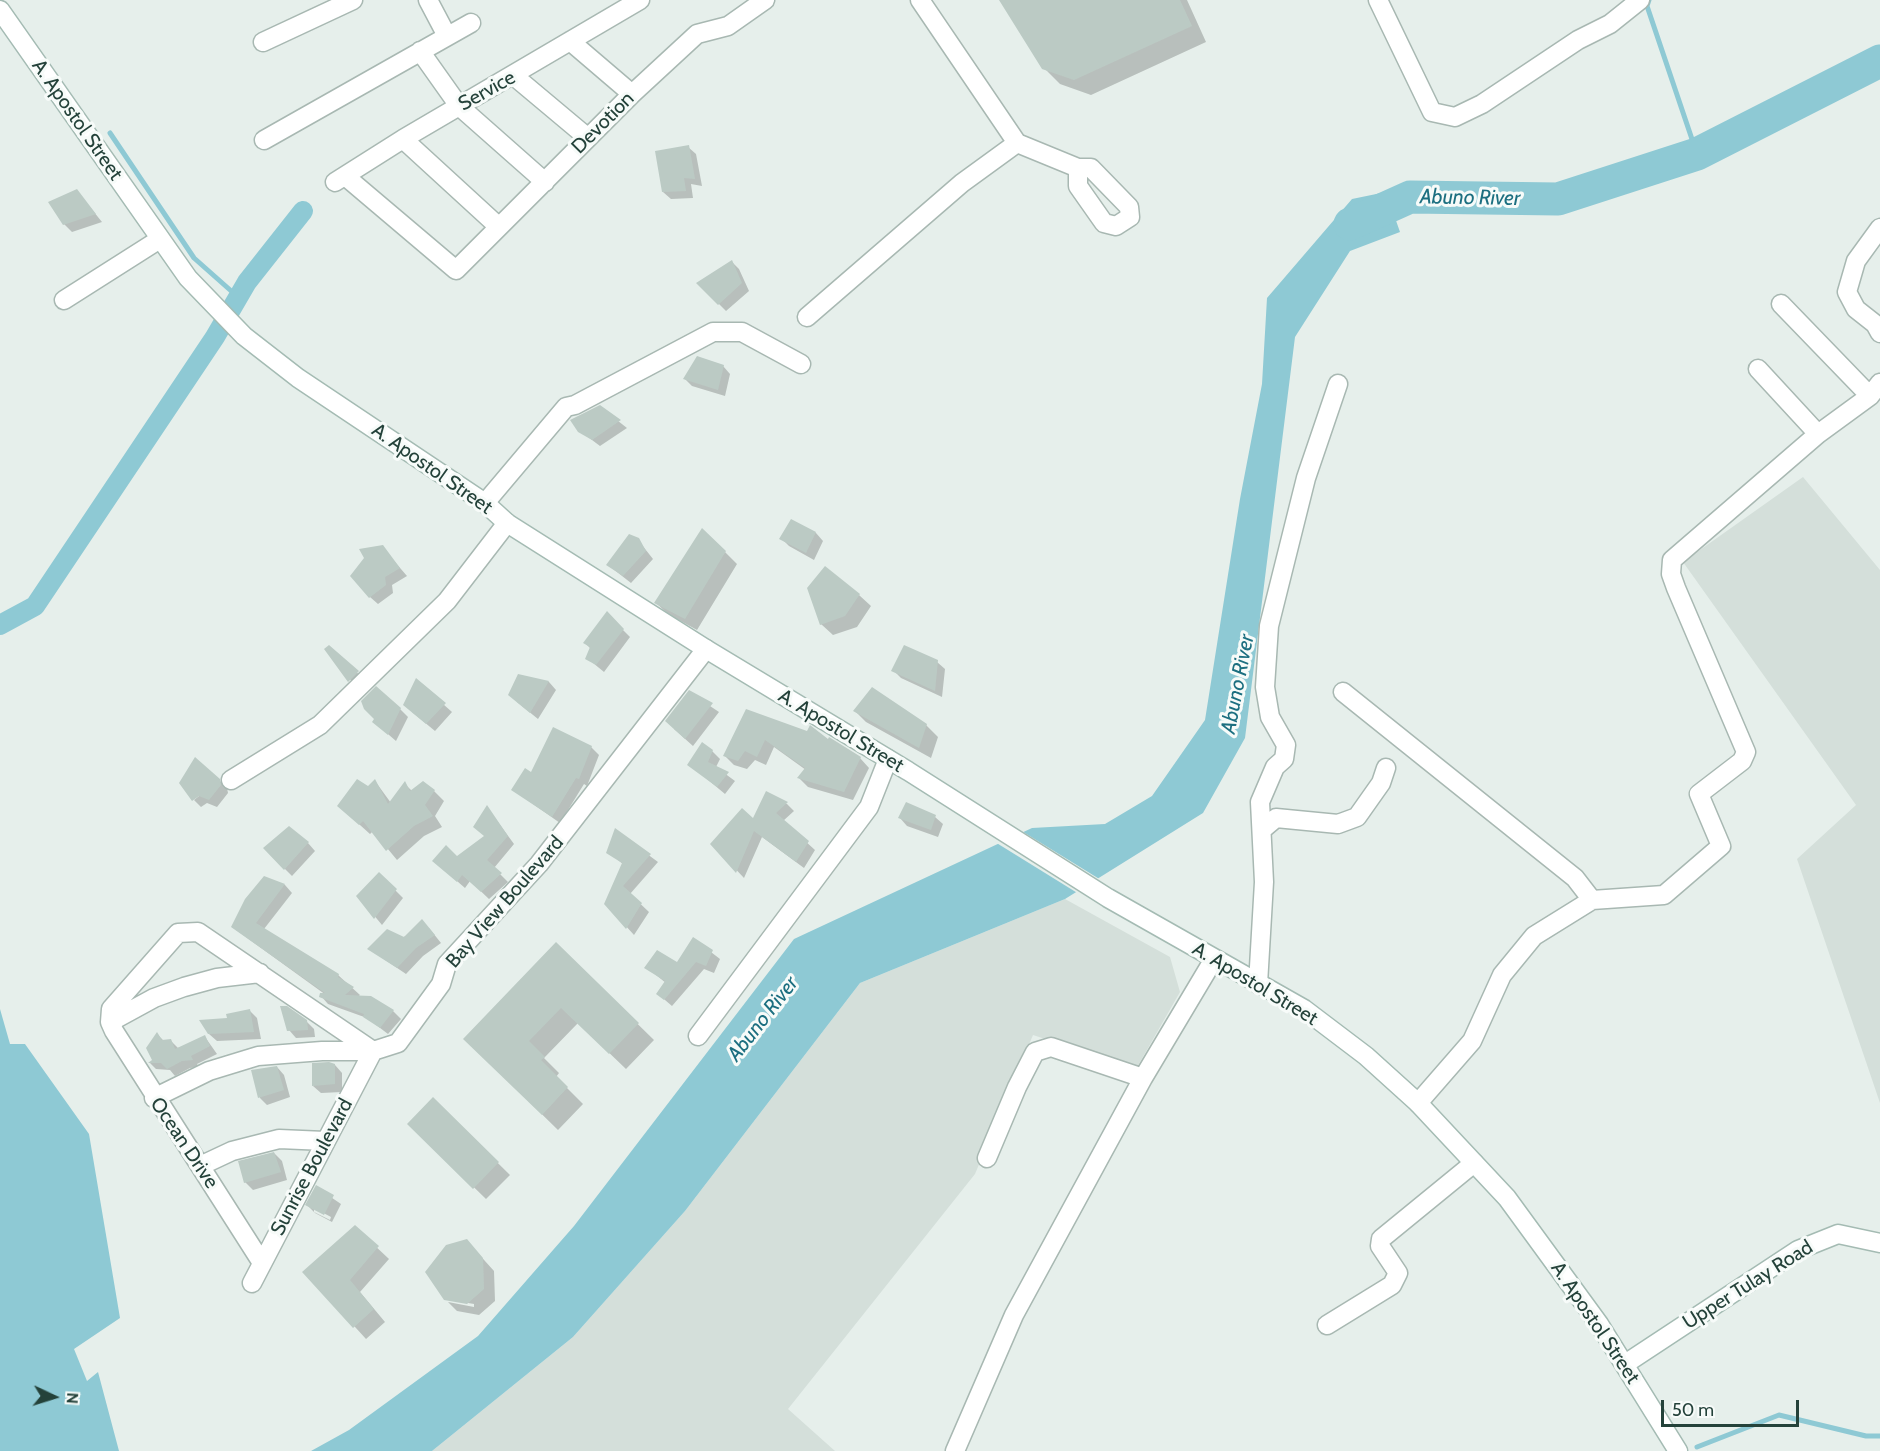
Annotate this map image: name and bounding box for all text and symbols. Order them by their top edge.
street label: A. Apostol Street [26,55,128,185]
street label: Service [454,66,520,116]
street label: Devotion [567,87,639,159]
water label: Abuno River [1420,185,1520,211]
street label: A. Apostol Street [367,418,497,520]
water label: Abuno River [1216,632,1260,736]
street label: A. Apostol Street [774,684,908,778]
street label: Bay View Boulevard [441,831,569,973]
street label: A. Apostol Street [1188,937,1322,1031]
water label: Abuno River [722,972,804,1066]
street label: Ocean Drive [145,1093,223,1193]
street label: Sunrise Boulevard [266,1094,358,1240]
street label: Upper Tulay Road [1679,1235,1817,1335]
street label: A. Apostol Street [1545,1257,1645,1389]
north arrow [24,1367,84,1427]
scale bar [1664,1388,1802,1426]
text: N [63,1392,82,1405]
text: 50 m [1672,1399,1714,1421]

